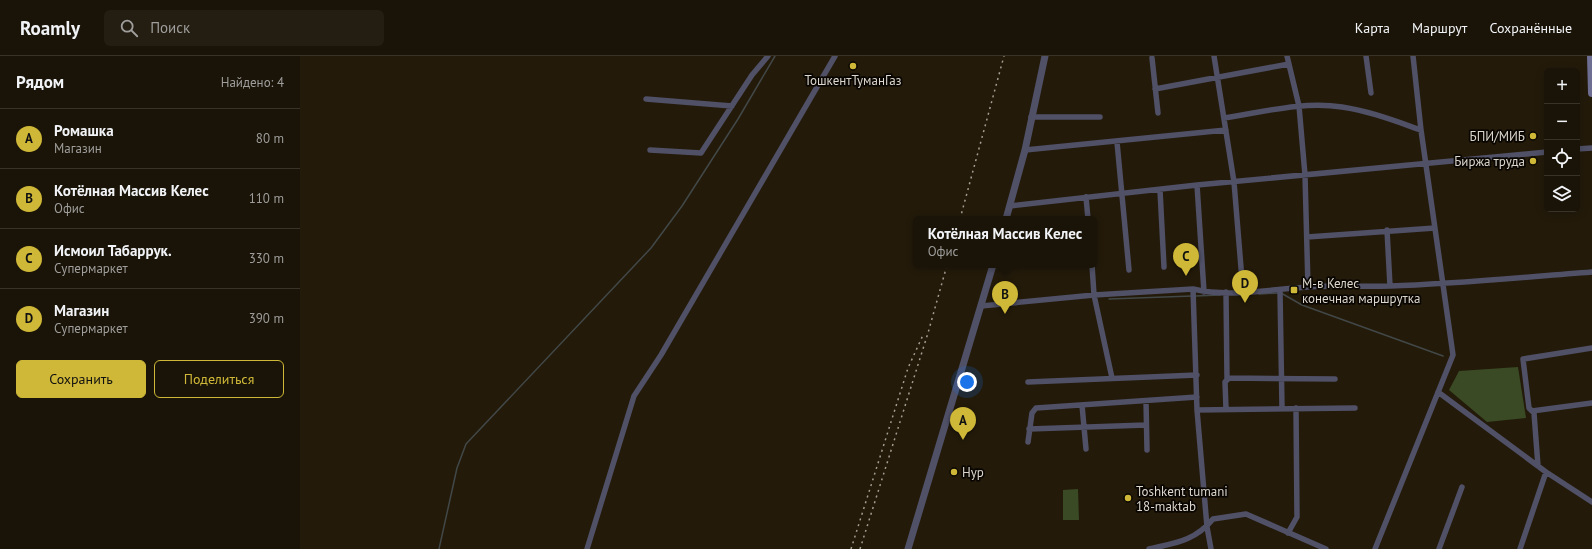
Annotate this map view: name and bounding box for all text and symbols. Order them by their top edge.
search box [104,10,384,46]
text: Roamly [20,16,80,40]
icon: search [118,17,140,39]
text: Поиск [150,18,190,37]
text: Карта [1355,19,1390,37]
text: Маршрут [1412,19,1467,37]
text: Сохранённые [1489,19,1572,37]
marker: ТошкентТуманГаз [848,61,858,71]
map controls [1544,68,1580,212]
button: + [1544,68,1580,104]
text: Рядом [16,71,64,93]
place label: ТошкентТуманГаз [805,72,902,89]
text: Найдено: 4 [221,74,284,91]
button: − [1544,104,1580,140]
text: Ромашка [54,121,114,140]
place label: БПИ/МИБ [1470,128,1525,145]
text: A [25,130,33,147]
text: 80 m [256,130,284,147]
marker: БПИ/МИБ [1528,131,1538,141]
text: Магазин [54,140,102,157]
button: locate [1544,140,1580,176]
place label: Биржа труда [1454,153,1525,170]
marker: Биржа труда [1528,156,1538,166]
button: layers [1544,176,1580,212]
text: Котёлная Массив Келес [54,181,209,200]
text: B [25,190,33,207]
text: 110 m [249,190,284,207]
text: Офис [54,200,85,217]
popup [913,216,1097,268]
text: Котёлная Массив Келес [928,224,1082,243]
text: Исмоил Табаррук. [54,241,172,260]
text: Офис [928,243,958,260]
pin: C [1173,243,1199,276]
text: C [25,250,33,267]
text: 330 m [249,250,284,267]
text: Супермаркет [54,260,128,277]
pin: D [1232,270,1258,303]
place label: М-в Келес конечная маршрутка [1302,275,1420,307]
pin: B [992,281,1018,314]
marker: М-в Келес конечная маршрутка [1289,285,1299,295]
text: Магазин [54,301,109,320]
text: D [25,310,33,327]
text: 390 m [249,310,284,327]
text: Супермаркет [54,320,128,337]
button: Сохранить [16,360,146,398]
button: Поделиться [154,360,284,398]
your location [957,372,977,392]
pin: A [950,407,976,440]
place label: Нур [962,464,984,481]
marker: Нур [949,467,959,477]
place label: Toshkent tumani 18-maktab [1136,483,1228,515]
marker: Toshkent tumani 18-maktab [1123,493,1133,503]

